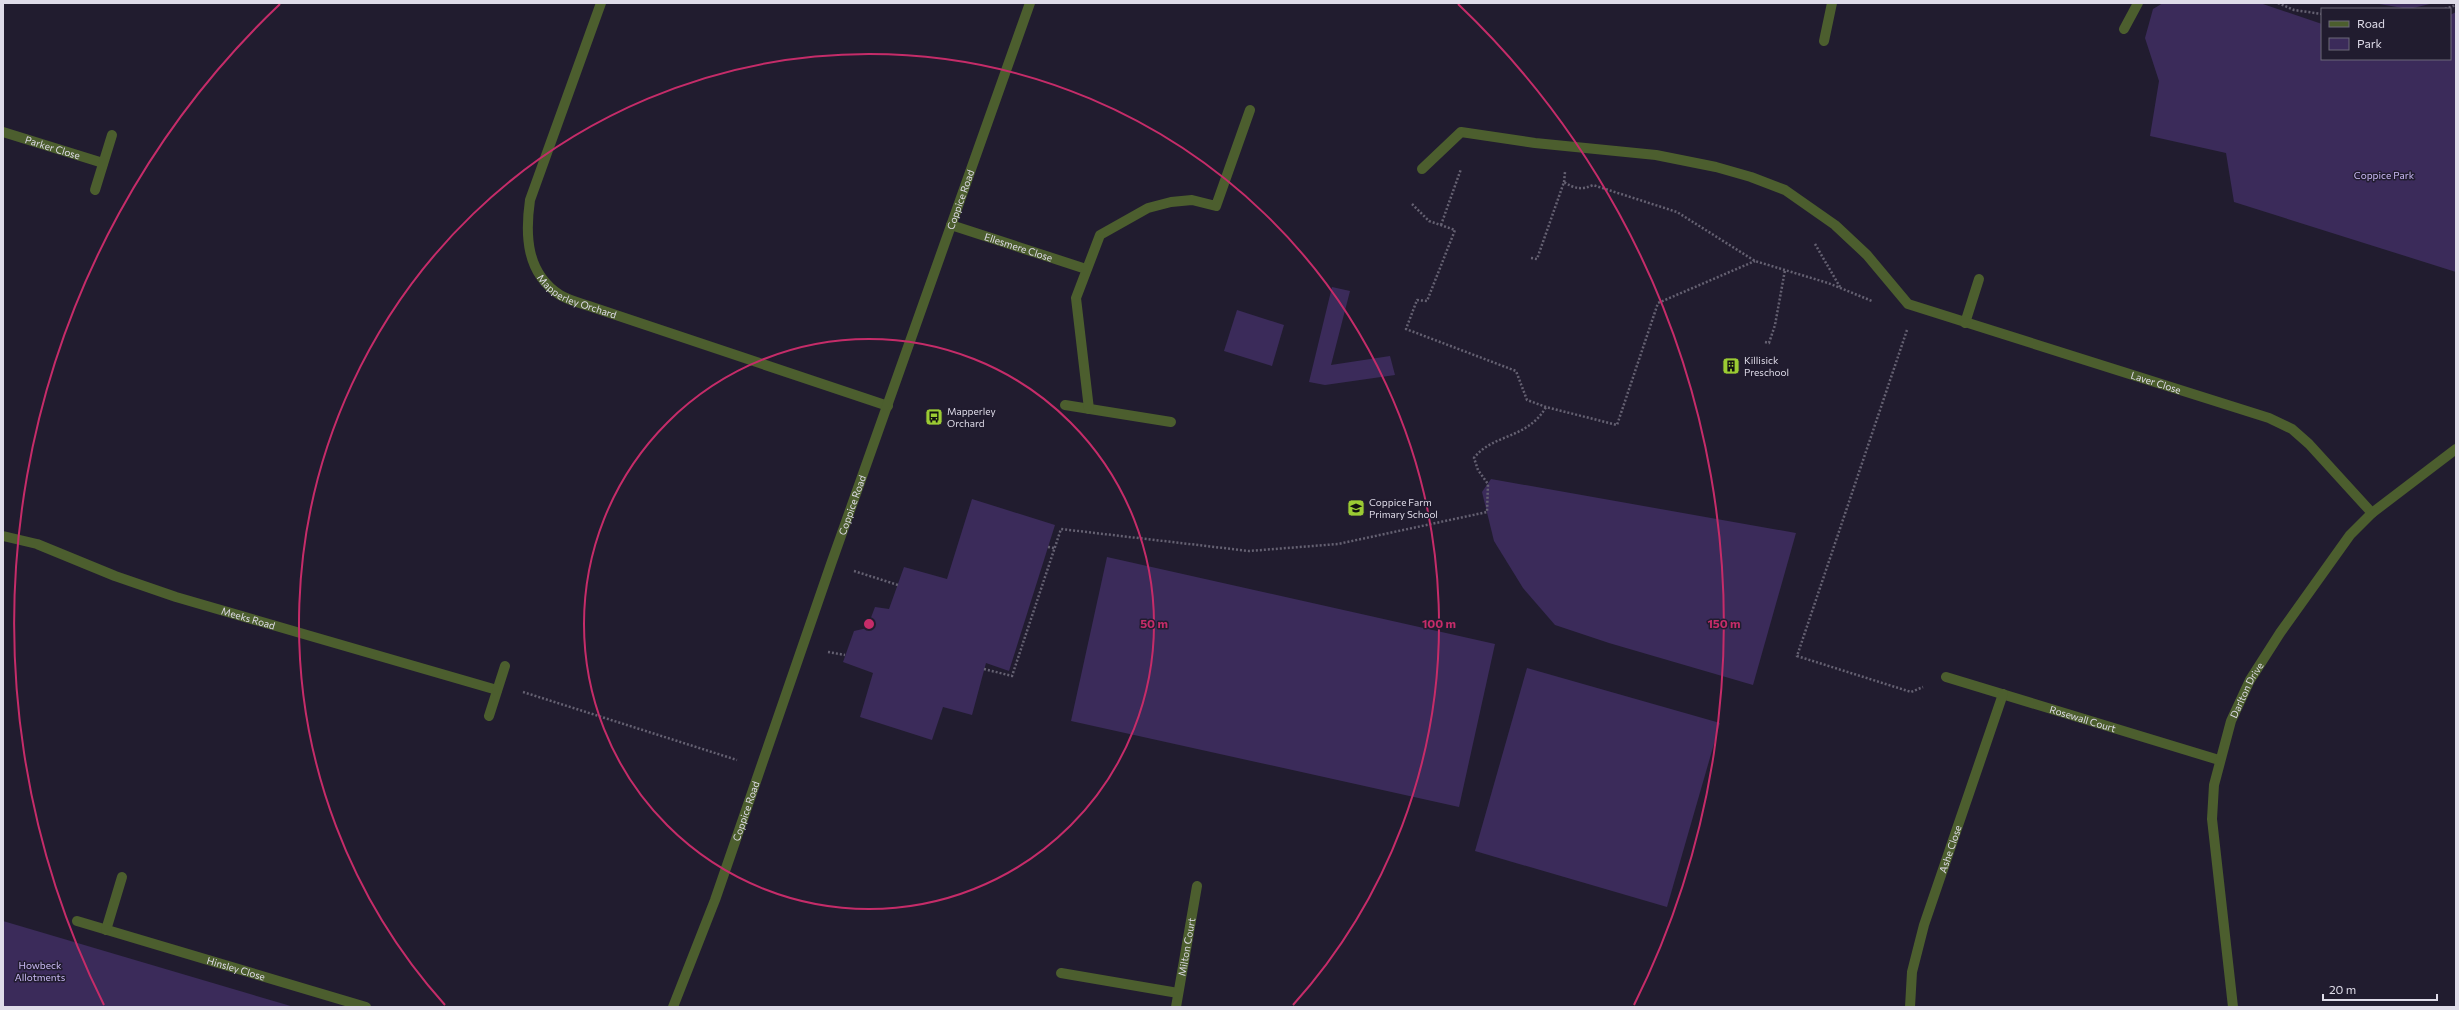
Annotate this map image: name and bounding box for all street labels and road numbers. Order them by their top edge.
street label: Parker Close [24,133,82,162]
street label: Coppice Road [944,168,976,231]
street label: Ellesmere Close [983,230,1054,264]
street label: Mapperley Orchard [535,272,618,321]
street label: Laver Close [2129,369,2183,396]
street label: Coppice Road [836,473,868,537]
street label: Meeks Road [220,604,277,631]
street label: Darlton Drive [2227,660,2266,720]
street label: Rosewall Court [2048,703,2117,734]
street label: Coppice Road [730,779,762,843]
street label: Ashe Close [1936,824,1964,874]
street label: Milton Court [1175,917,1197,977]
street label: Hinsley Close [205,954,267,983]

